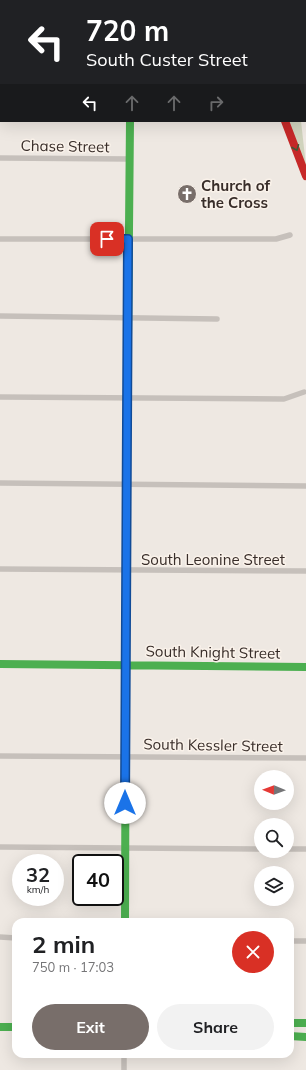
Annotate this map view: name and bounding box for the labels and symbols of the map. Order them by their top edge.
street label: Chase Street [20,136,110,156]
one-way arrow [291,144,299,152]
place label: Church of the Cross [201,176,271,212]
church icon: Church of the Cross [176,183,198,205]
pin [90,222,124,256]
street label: South Leonine Street [141,550,285,569]
street label: South Knight Street [145,641,281,663]
street label: South Kessler Street [143,734,283,756]
north arrow [254,770,294,810]
position arrow [104,782,146,824]
speed limit sign: 40 [72,854,124,906]

